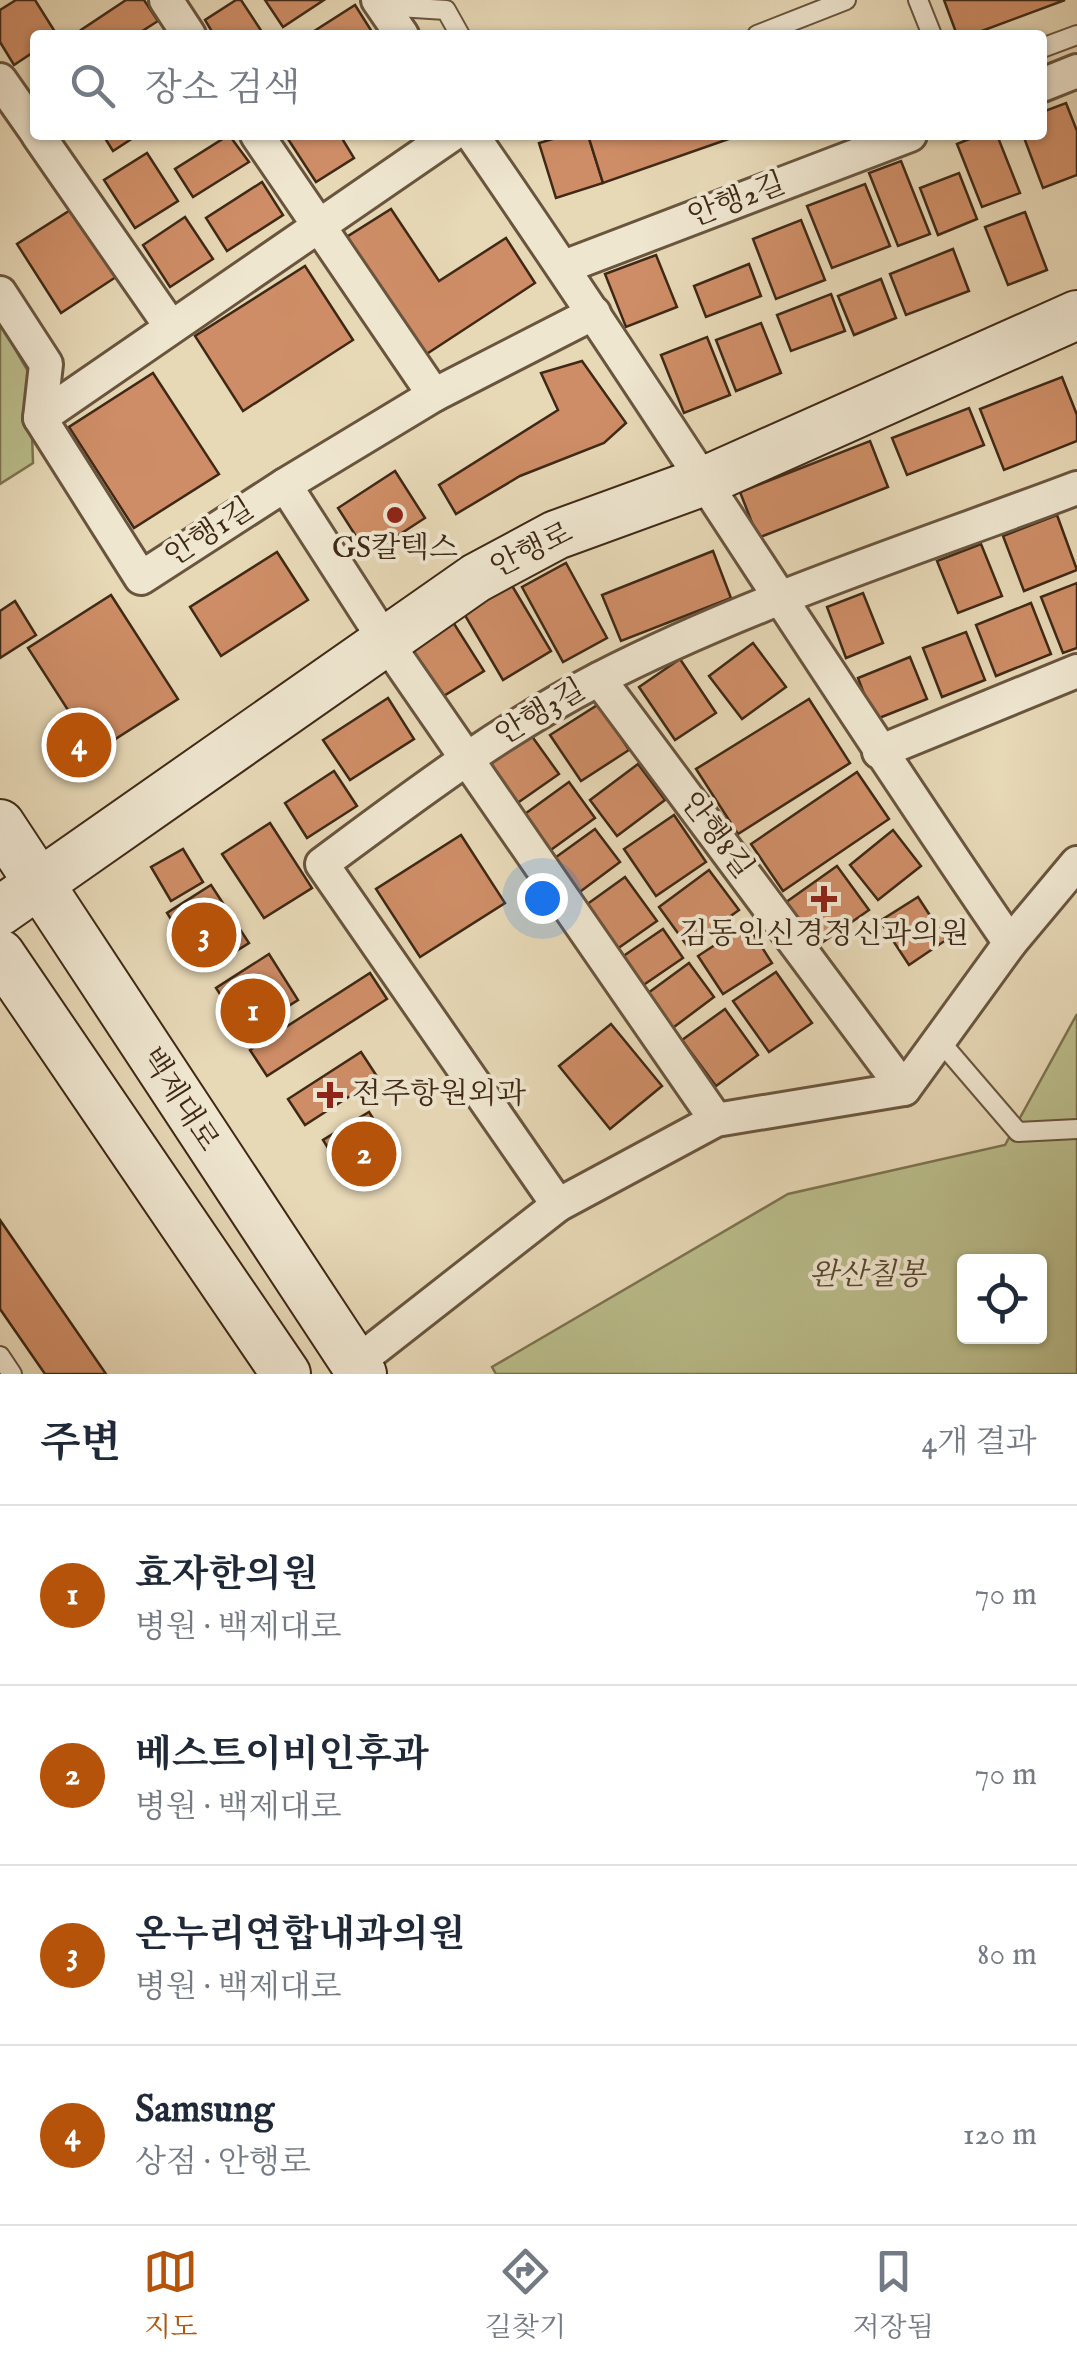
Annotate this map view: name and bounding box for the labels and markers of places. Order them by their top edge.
marker: GS칼텍스 [384,504,406,526]
place label: GS칼텍스 [332,530,458,568]
pin: 4 [46,708,112,782]
marker: 김동인신경정신과의원 [811,886,837,912]
pin: 3 [172,898,236,972]
place label: 김동인신경정신과의원 [679,916,969,954]
pin: 1 [220,974,286,1048]
place label: 전주항원외과 [352,1076,526,1114]
marker: 전주항원외과 [317,1082,343,1108]
pin: 2 [332,1116,396,1192]

